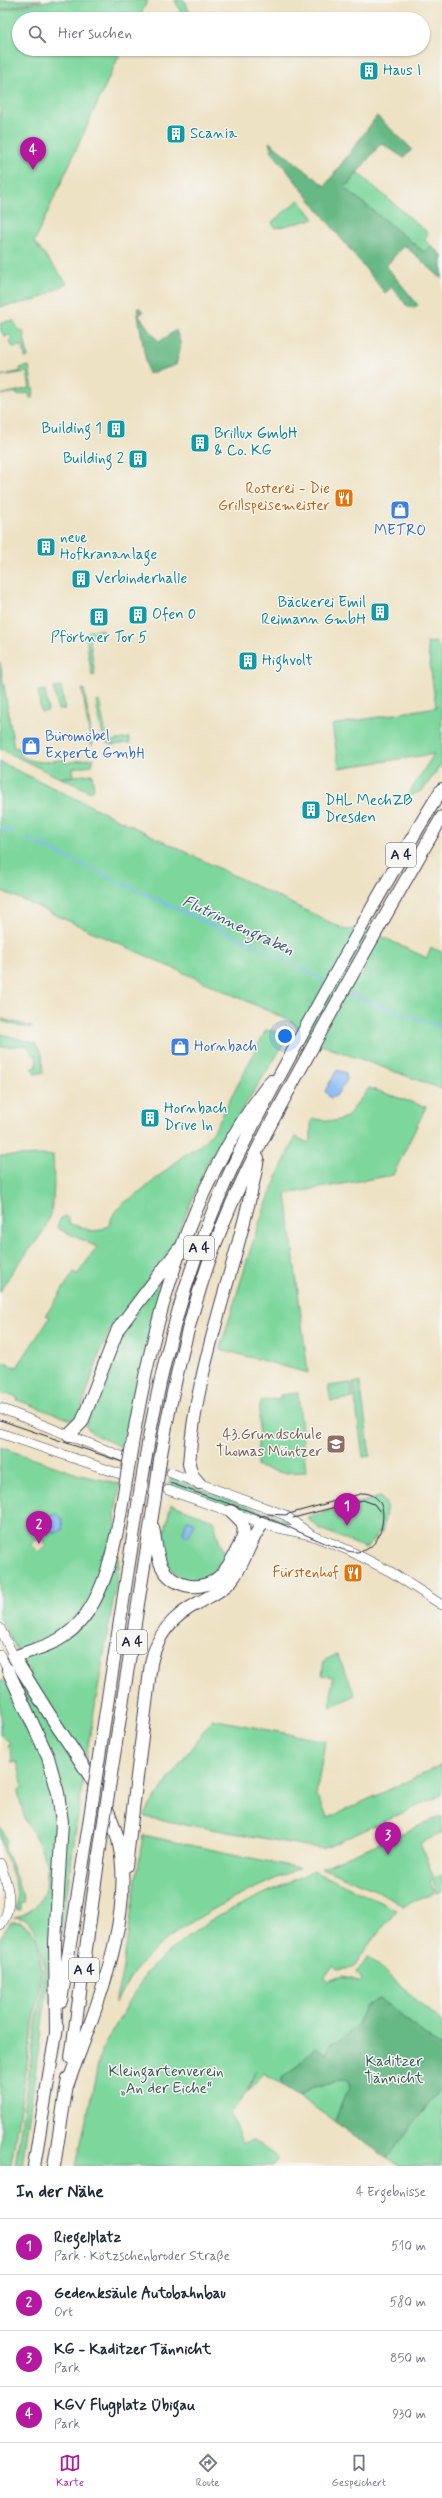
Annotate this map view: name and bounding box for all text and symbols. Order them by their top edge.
search box [12,12,430,56]
icon: search [26,23,48,45]
text: Hier suchen [58,24,132,44]
building icon: Haus I [358,60,380,82]
place label: Haus I [383,61,421,81]
building icon: Scania [165,123,187,145]
place label: Scania [190,124,238,144]
pin: 4 [20,137,46,170]
building icon: Building 1 [105,418,127,440]
place label: Building 1 [42,419,102,440]
place label: Brillux GmbH & Co. KG [214,424,298,461]
building icon: Brillux GmbH & Co. KG [189,432,211,454]
building icon: Building 2 [127,448,149,470]
place label: Building 2 [63,449,124,470]
place label: Rosterei - Die Grillspeisemeister [218,479,330,516]
restaurant icon: Rosterei - Die Grillspeisemeister [333,487,355,509]
shop icon: METRO [389,499,411,521]
place label: METRO [374,521,426,541]
place label: neue Hofkrananlage [60,528,157,566]
building icon: neue Hofkrananlage [35,536,57,558]
building icon: Verbinderhalle [70,568,92,590]
place label: Verbinderhalle [95,569,187,589]
place label: Bäckerei Emil Reimann GmbH [261,593,366,630]
building icon: Bäckerei Emil Reimann GmbH [369,601,391,623]
building icon: Ofen 0 [127,604,149,626]
place label: Ofen 0 [152,605,196,625]
building icon: Pförtner Tor 5 [88,606,110,628]
place label: Pförtner Tor 5 [51,628,147,648]
building icon: Highvolt [237,650,259,672]
place label: Highvolt [262,651,313,672]
place label: Büromöbel Experte GmbH [45,727,144,764]
shop icon: Büromöbel Experte GmbH [20,735,42,757]
place label: DHL MechZB Dresden [325,791,412,828]
building icon: DHL MechZB Dresden [300,799,322,821]
road number: A 4 [386,843,416,867]
water label: Flutrinnengraben [178,891,297,963]
your location [275,1026,295,1046]
shop icon: Hornbach [169,1036,191,1058]
place label: Hornbach [194,1037,257,1057]
place label: Hornbach Drive In [164,1099,227,1136]
building icon: Hornbach Drive In [139,1107,161,1129]
road number: A 4 [184,1236,214,1260]
place label: 43.Grundschule Thomas Müntzer [216,1425,322,1462]
school or university icon: 43.Grundschule Thomas Müntzer [325,1433,347,1455]
pin: 1 [334,1493,360,1526]
pin: 2 [26,1511,52,1544]
restaurant icon: Fürstenhof [342,1562,364,1584]
place label: Fürstenhof [273,1563,339,1583]
road number: A 4 [117,1630,147,1654]
pin: 3 [375,1822,401,1855]
road number: A 4 [69,1958,99,1982]
park label: Kaditzer Tännicht [364,2052,424,2089]
park label: Kleingartenverein „An der Eiche“ [108,2062,224,2099]
text: In der Nähe [16,2181,104,2203]
text: 4 Ergebnisse [356,2184,426,2201]
text: Riegelplatz [54,2228,121,2248]
text: 1 [26,2238,32,2255]
text: 510 m [391,2238,426,2255]
text: Park · Kötzschenbroder Straße [54,2248,230,2265]
text: Gedenksäule Autobahnbau [54,2284,226,2304]
text: 2 [26,2294,32,2311]
text: 580 m [389,2294,426,2311]
text: Ort [54,2304,73,2321]
text: KG - Kaditzer Tännicht [54,2340,211,2360]
text: 3 [26,2350,32,2367]
text: 850 m [390,2350,426,2367]
text: Park [54,2360,80,2377]
text: KGV Flugplatz Übigau [54,2396,195,2416]
text: 4 [25,2406,33,2423]
text: 930 m [392,2406,426,2423]
text: Park [54,2416,80,2433]
tab: Karte [56,2452,84,2490]
tab: Route [196,2452,220,2490]
tab: Gespeichert [332,2452,386,2490]

